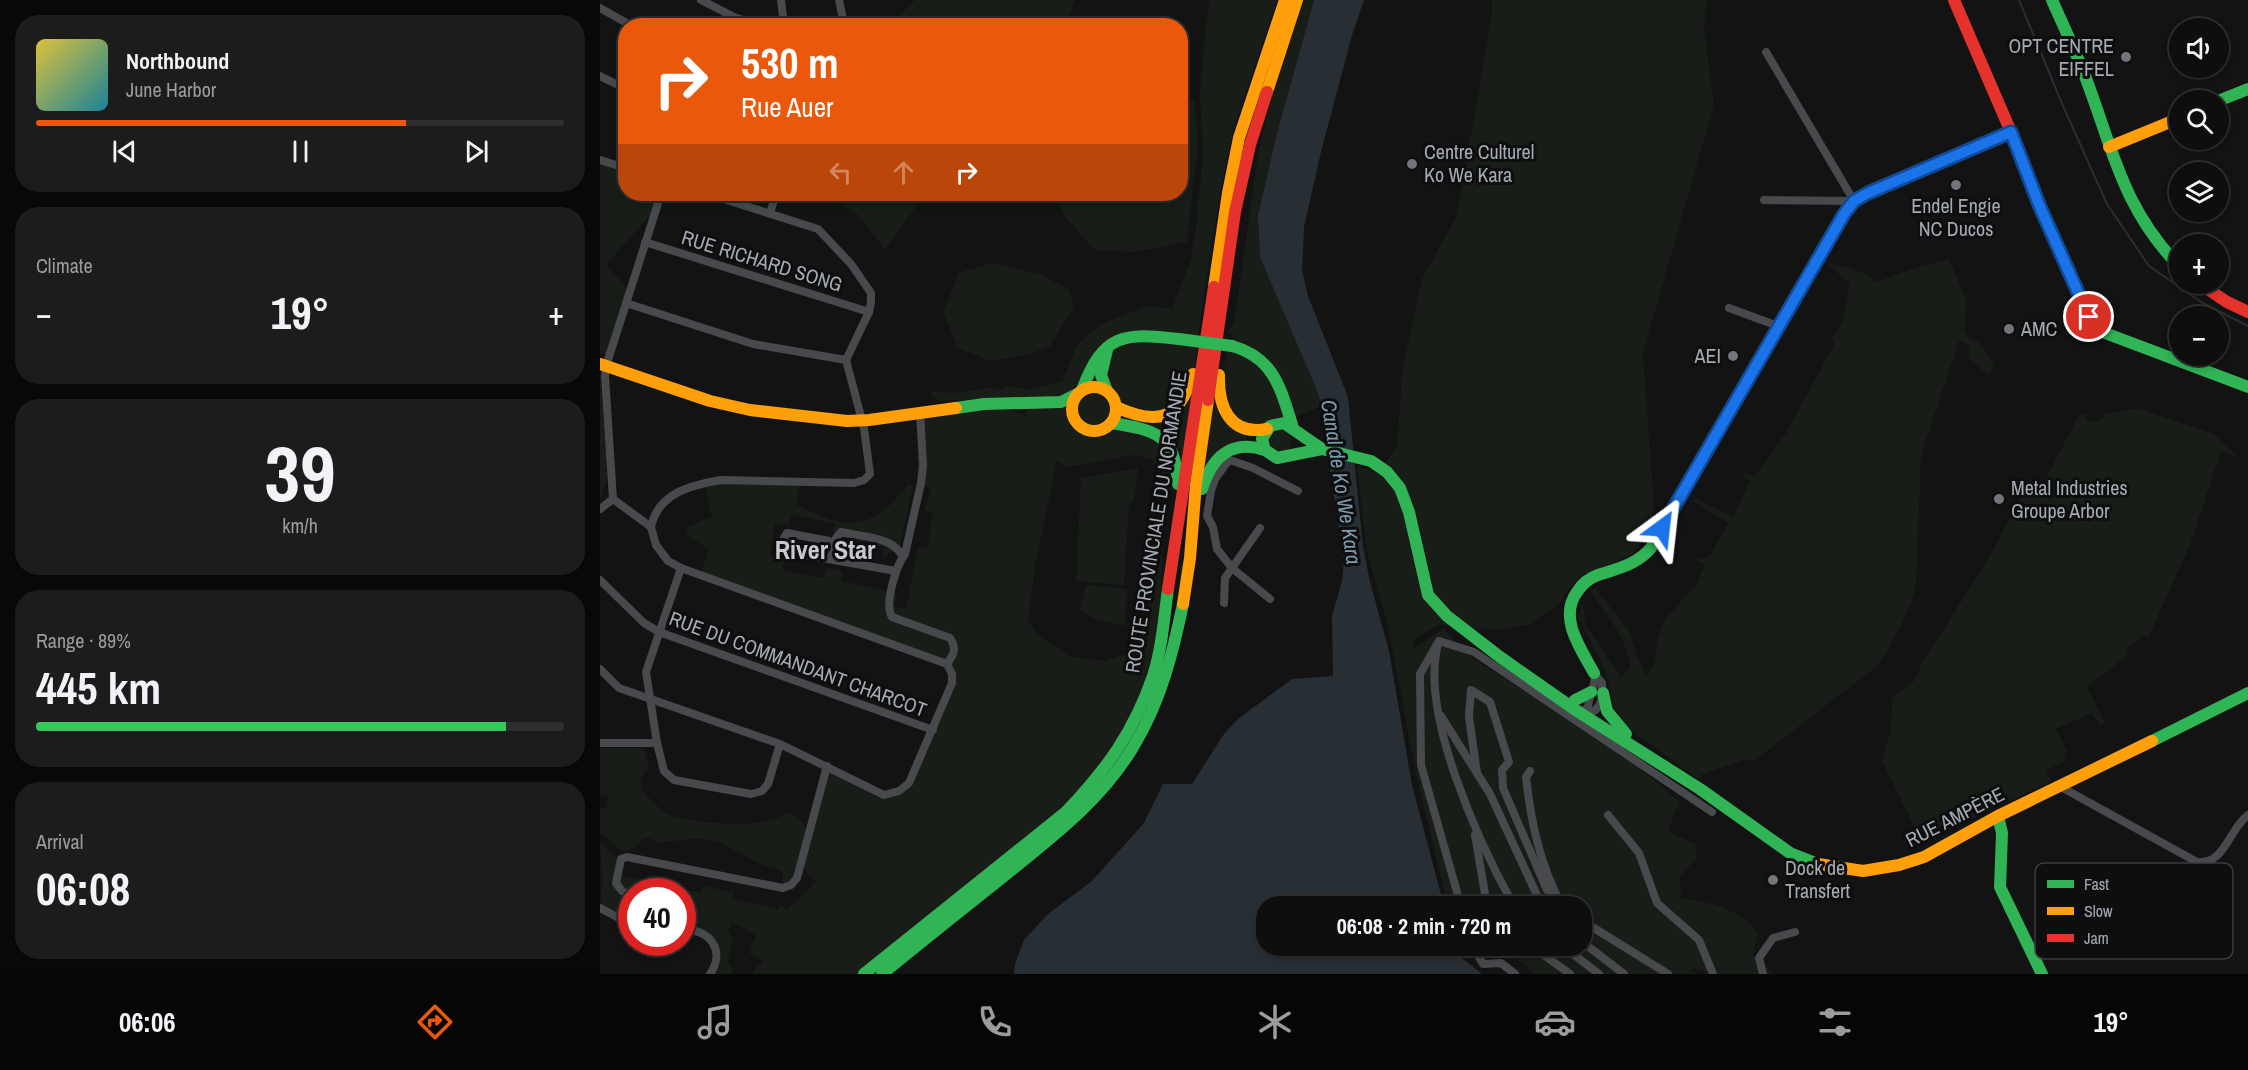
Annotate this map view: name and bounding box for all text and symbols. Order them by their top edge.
map controls [2169,18,2229,366]
button: sound [2169,18,2229,78]
place label: OPT CENTRE EIFFEL [2009,32,2114,82]
text: 530 m [741,35,839,91]
icon: right [642,42,720,120]
text: Northbound [126,46,229,76]
marker: OPT CENTRE EIFFEL [2119,50,2133,64]
text: June Harbor [126,76,216,103]
text: Rue Auer [741,89,833,125]
button: search [2169,90,2229,150]
icon: previous [108,135,141,168]
icon: pause [284,135,317,168]
icon: next [460,135,493,168]
place label: Centre Culturel Ko We Kara [1424,138,1534,188]
icon: left [824,156,857,189]
icon: ahead [887,156,920,189]
icon: right [950,156,983,189]
marker: Centre Culturel Ko We Kara [1405,157,1419,171]
button: layers [2169,162,2229,222]
marker: Endel Engie NC Ducos [1949,178,1963,192]
place label: Endel Engie NC Ducos [1911,192,2001,242]
street label: RUE RICHARD SONG [678,223,846,298]
button: + [2169,234,2229,294]
text: Climate [36,252,93,279]
text: 19° [270,282,330,343]
text: − [36,291,52,335]
text: + [548,291,564,335]
pin [2063,291,2114,342]
icon: arrive [2072,300,2105,333]
button: − [2169,306,2229,366]
place label: AMC [2020,315,2058,342]
marker: AMC [2002,322,2016,336]
place label: AEI [1694,342,1721,369]
marker: AEI [1726,349,1740,363]
street label: ROUTE PROVINCIALE DU NORMANDIE [1118,369,1193,675]
water label: Canal de Ko We Kara [1314,398,1369,566]
text: 39 [264,420,336,525]
place label: Metal Industries Groupe Arbor [2011,474,2128,524]
marker: Metal Industries Groupe Arbor [1992,492,2006,506]
position arrow [1630,496,1694,560]
text: km/h [282,512,318,539]
district label: River Star [775,532,876,567]
street label: RUE DU COMMANDANT CHARCOT [666,604,931,723]
text: Range · 89% [36,627,131,654]
text: 445 km [36,657,161,718]
street label: RUE AMPÈRE [1901,780,2009,853]
text: Arrival [36,828,83,855]
place label: Dock de Transfert [1785,854,1850,904]
text: 06:08 [36,858,130,919]
legend [2035,863,2233,959]
marker: Dock de Transfert [1766,873,1780,887]
text: Fast [2084,873,2109,895]
speed limit sign: 40 [618,878,696,956]
text: Slow [2084,900,2113,922]
text: 06:08 · 2 min · 720 m [1337,911,1511,941]
text: Jam [2084,927,2109,949]
icon: directions [414,1001,456,1043]
icon: music [694,1001,736,1043]
icon: phone [974,1001,1016,1043]
icon: climate [1254,1001,1296,1043]
icon: car [1534,1001,1576,1043]
icon: filters [1814,1001,1856,1043]
text: 06:06 [119,1004,176,1040]
text: 19° [2094,1004,2129,1040]

